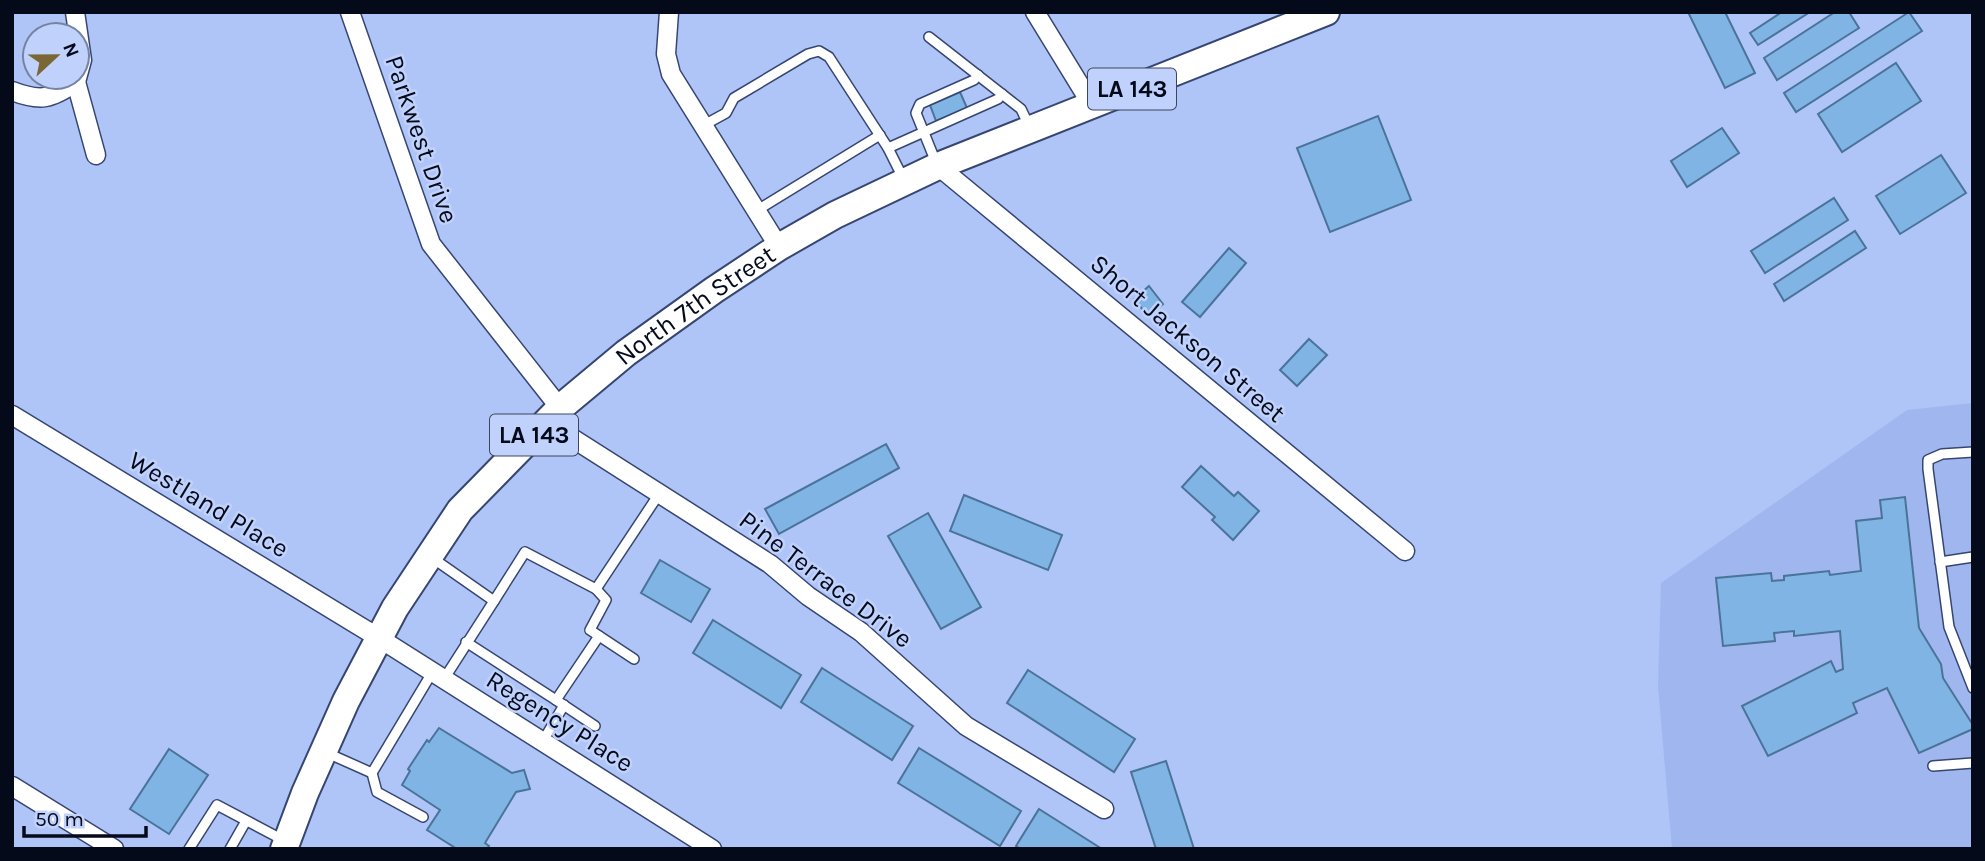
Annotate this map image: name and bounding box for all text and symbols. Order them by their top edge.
north arrow [21,21,91,91]
text: N [58,40,84,60]
street label: Parkwest Drive [378,51,465,227]
road number: LA 143 [1088,68,1176,110]
street label: North 7th Street [609,239,781,372]
street label: Short Jackson Street [1084,248,1292,429]
road number: LA 143 [490,414,578,456]
street label: Westland Place [123,445,294,564]
street label: Pine Terrace Drive [733,504,918,655]
street label: Regency Place [481,664,639,779]
scale bar [24,794,147,838]
text: 50 m [35,807,84,831]

